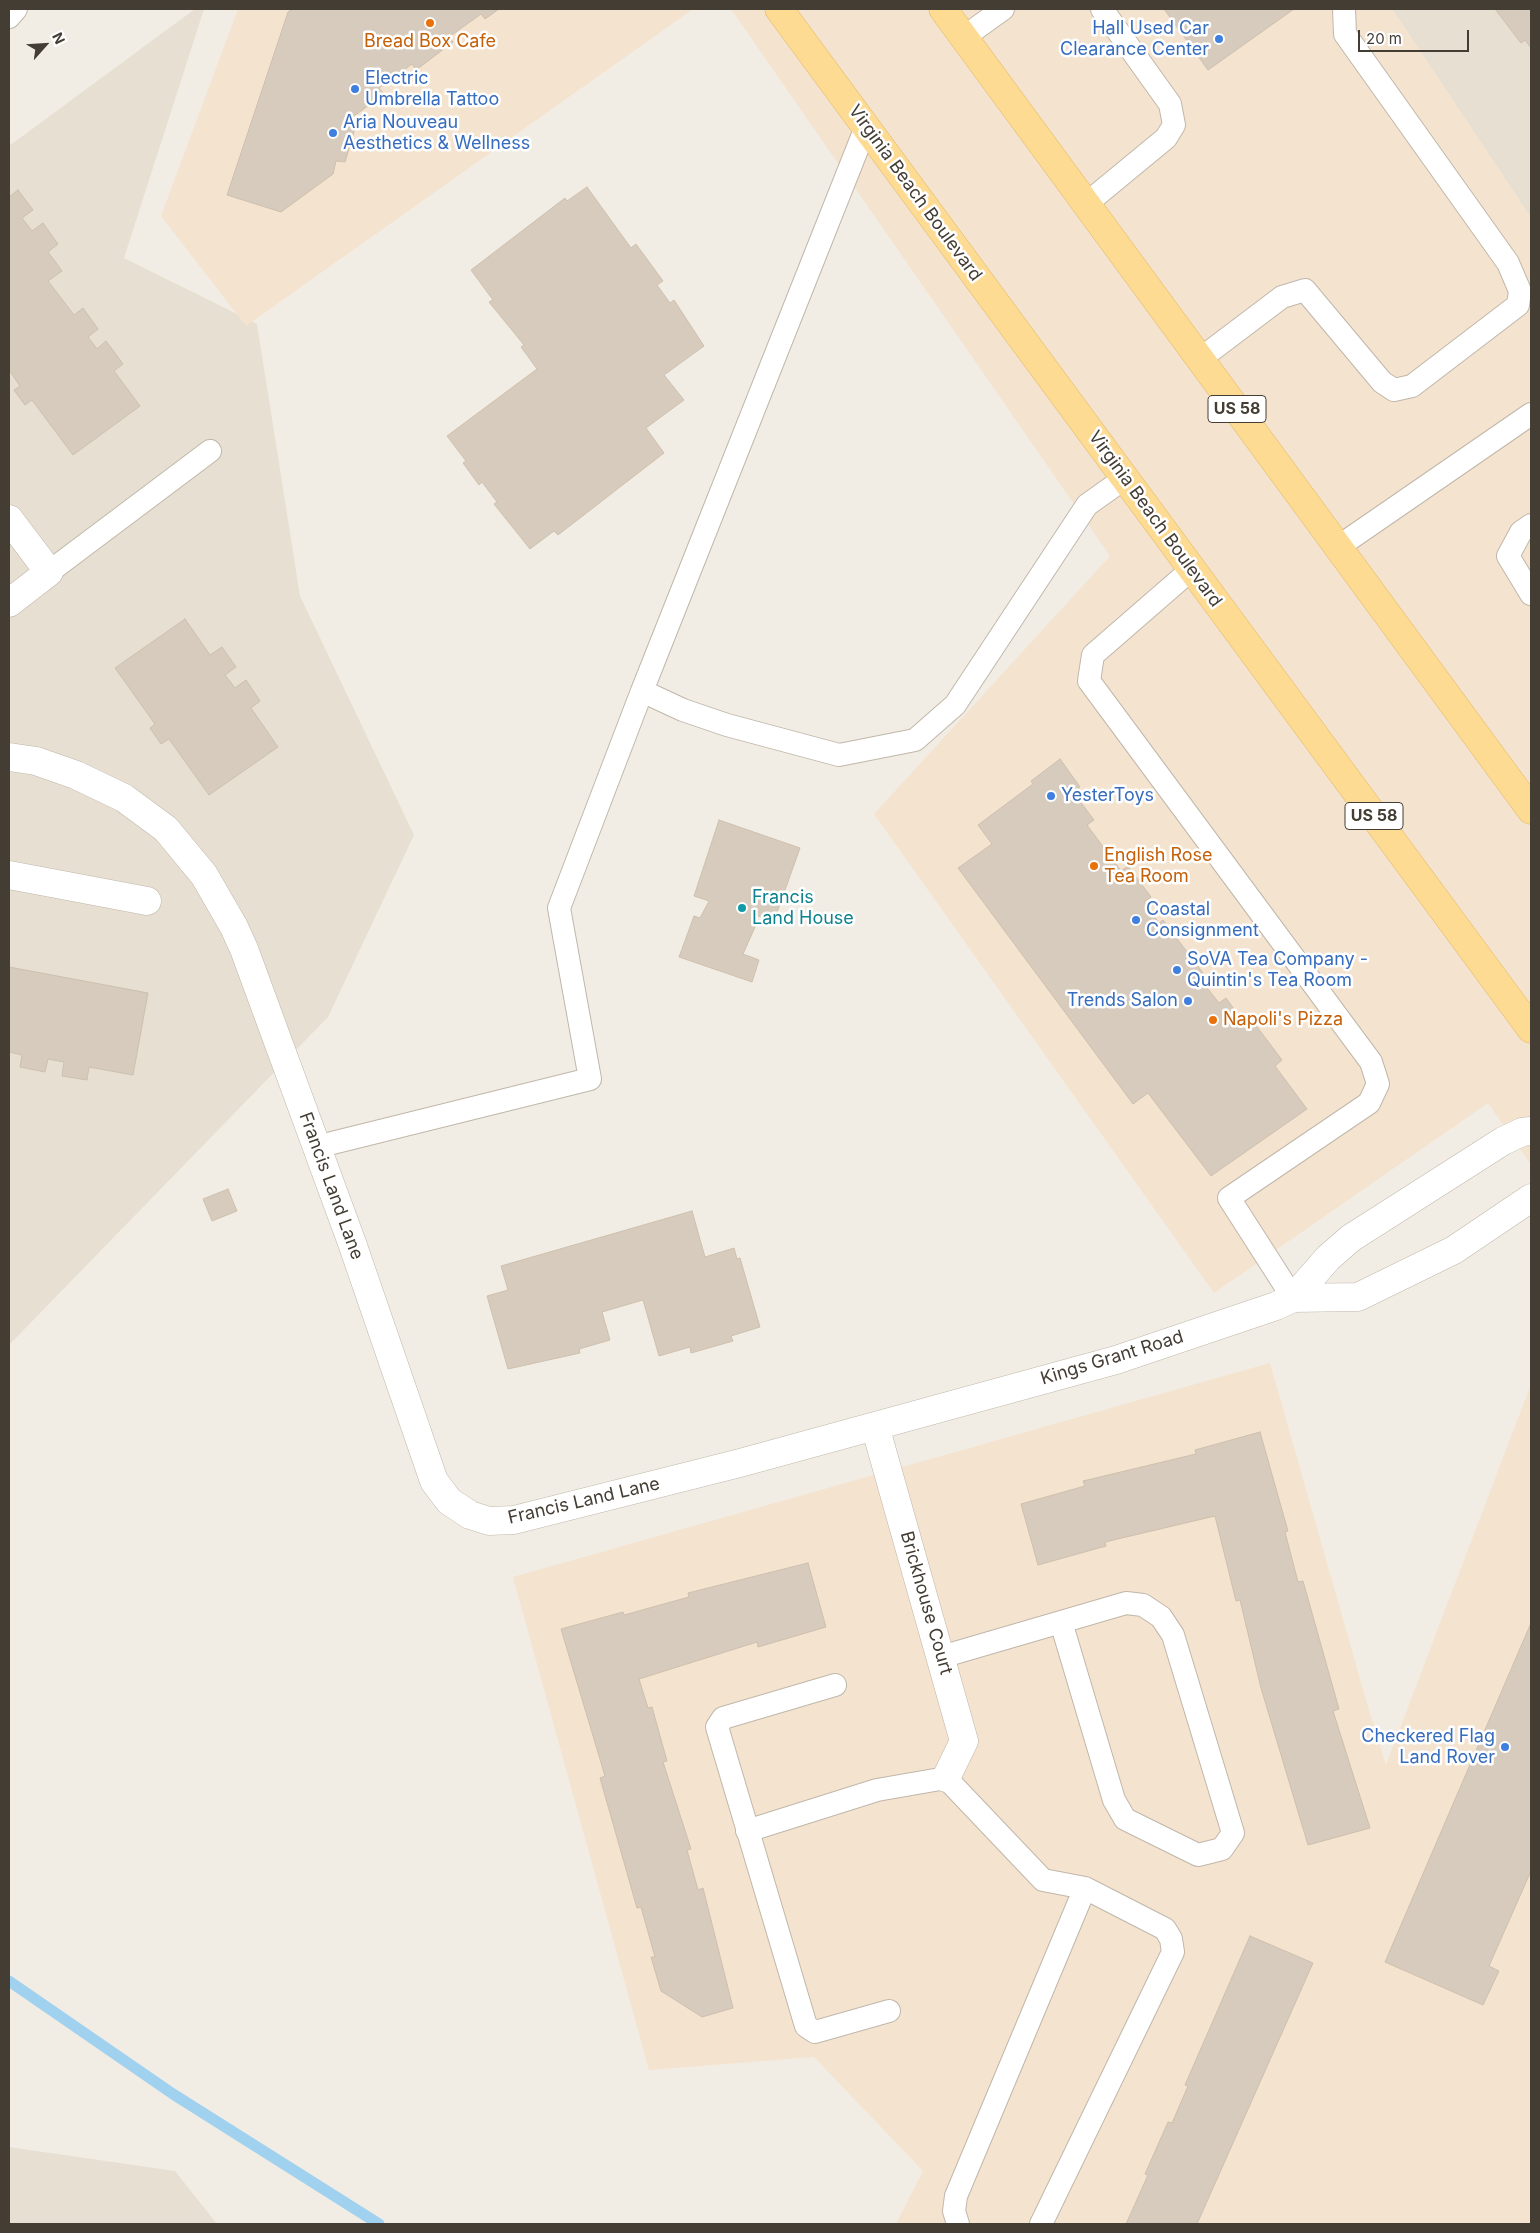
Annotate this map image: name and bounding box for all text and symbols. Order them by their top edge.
marker: Bread Box Cafe [424,17,436,29]
place label: Hall Used Car Clearance Center [1060,18,1209,60]
north arrow [20,20,70,70]
scale bar [1360,20,1471,52]
text: 20 m [1366,29,1402,48]
text: N [49,30,69,47]
place label: Bread Box Cafe [364,31,496,53]
marker: Hall Used Car Clearance Center [1213,33,1225,45]
place label: Electric Umbrella Tattoo [365,68,499,110]
marker: Electric Umbrella Tattoo [349,83,361,95]
street label: Virginia Beach Boulevard [844,101,986,285]
place label: Aria Nouveau Aesthetics & Wellness [343,112,530,154]
marker: Aria Nouveau Aesthetics & Wellness [327,127,339,139]
road number: US 58 [1208,396,1266,422]
street label: Virginia Beach Boulevard [1084,427,1226,611]
place label: YesterToys [1061,785,1154,807]
marker: YesterToys [1045,790,1057,802]
road number: US 58 [1345,802,1403,829]
place label: English Rose Tea Room [1104,845,1213,888]
marker: English Rose Tea Room [1088,860,1100,872]
place label: Francis Land House [752,887,854,930]
place label: Coastal Consignment [1146,899,1259,942]
marker: Francis Land House [736,902,748,914]
marker: Coastal Consignment [1130,914,1142,926]
place label: SoVA Tea Company - Quintin's Tea Room [1187,949,1368,992]
marker: SoVA Tea Company - Quintin's Tea Room [1171,964,1183,976]
place label: Trends Salon [1067,990,1178,1012]
marker: Trends Salon [1182,995,1194,1007]
place label: Napoli's Pizza [1223,1009,1343,1031]
marker: Napoli's Pizza [1207,1014,1219,1026]
street label: Francis Land Lane [294,1109,368,1263]
street label: Kings Grant Road [1038,1326,1186,1390]
street label: Francis Land Lane [506,1473,662,1529]
street label: Brickhouse Court [895,1529,957,1677]
place label: Checkered Flag Land Rover [1361,1726,1495,1768]
marker: Checkered Flag Land Rover [1499,1741,1511,1753]

